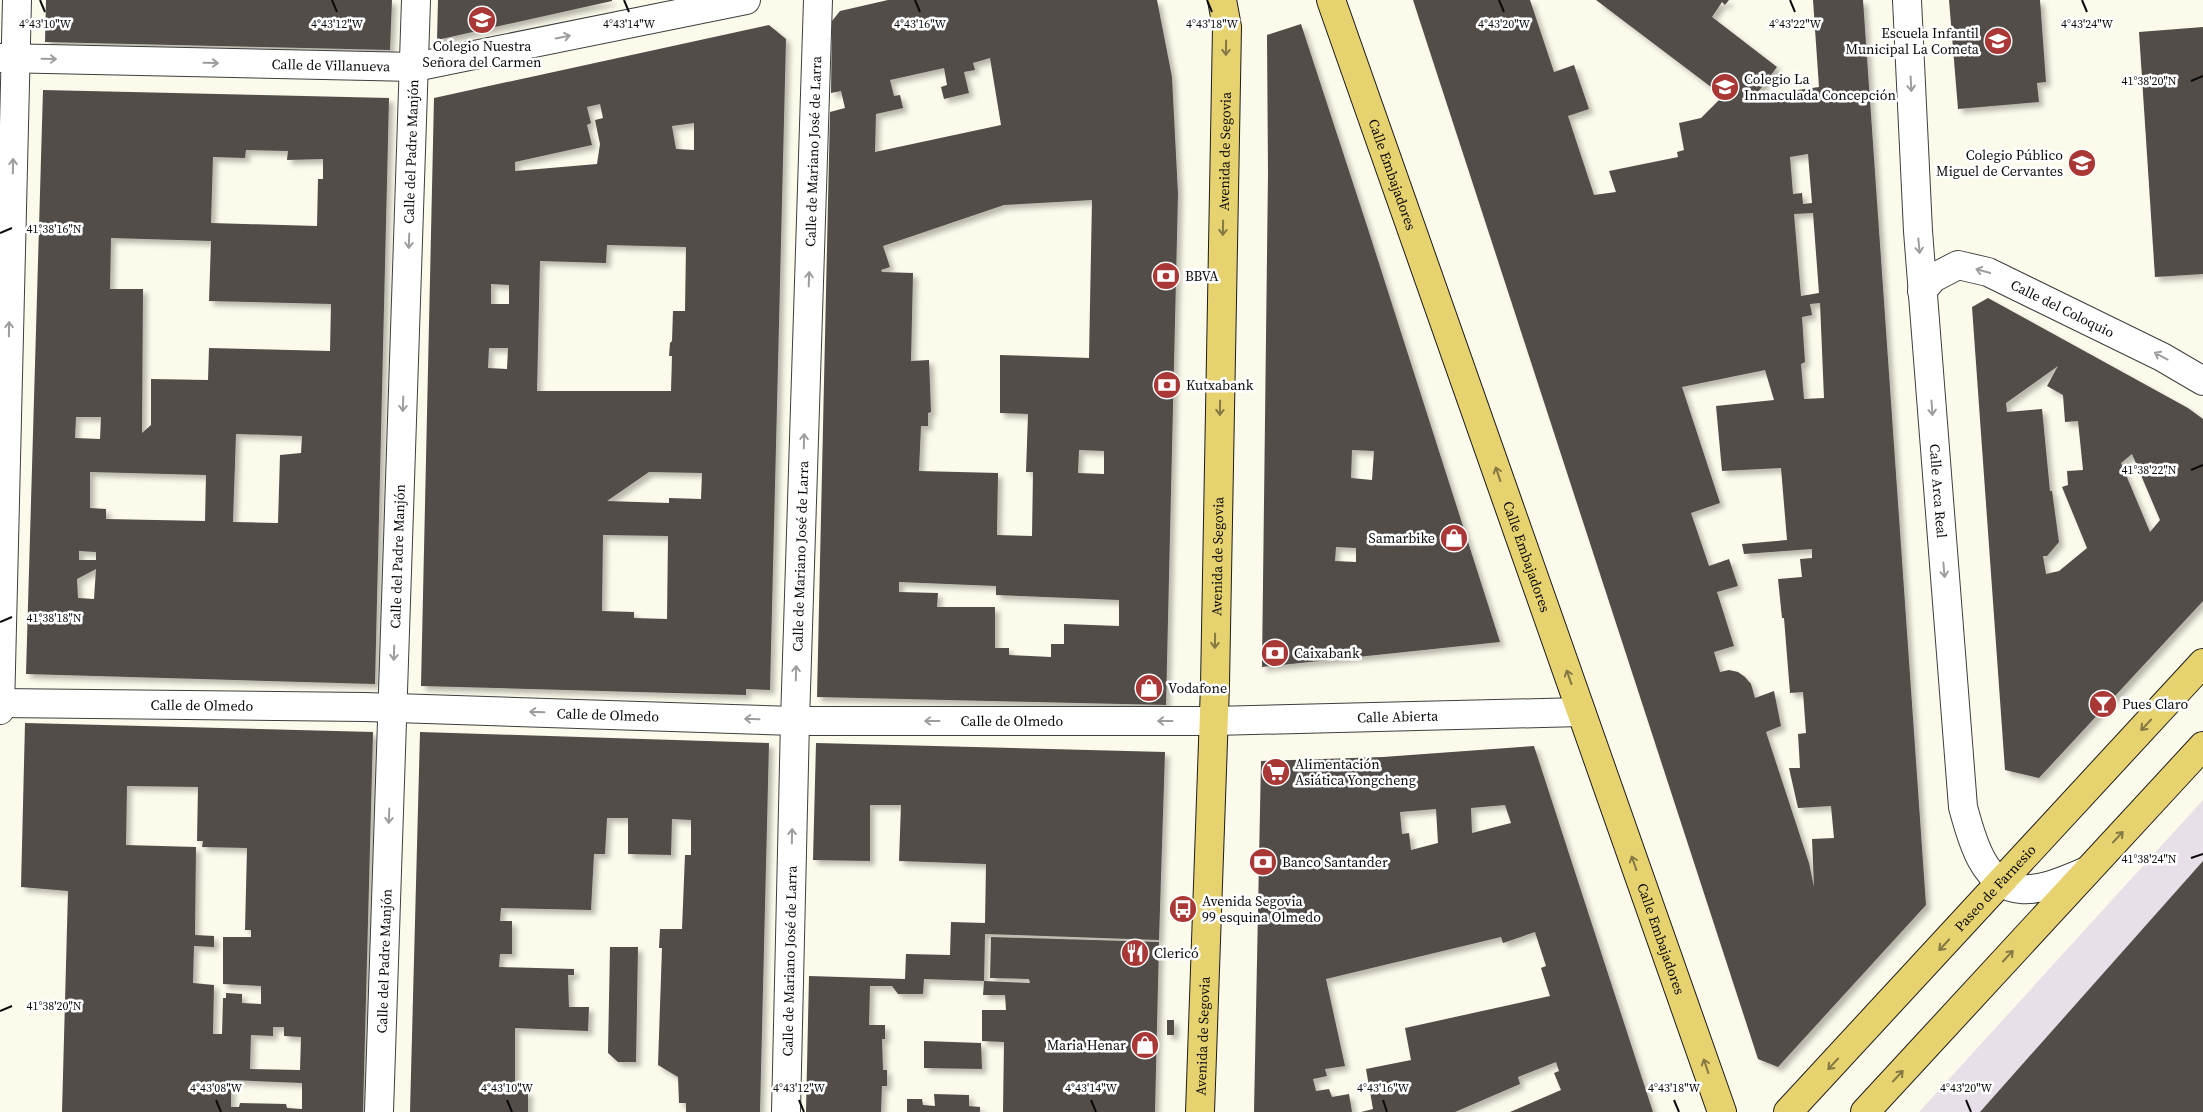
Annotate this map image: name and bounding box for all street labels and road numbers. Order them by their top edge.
street label: Calle de Villanueva [271,54,391,76]
street label: Calle de Mariano José de Larra [800,55,826,247]
street label: Calle del Padre Manjón [399,78,423,224]
street label: Avenida de Segovia [1214,91,1236,211]
street label: Calle Embajadores [1364,116,1421,233]
street label: Calle del Coloquio [2007,275,2118,342]
street label: Calle Arca Real [1925,443,1952,539]
street label: Calle de Mariano José de Larra [787,460,813,652]
street label: Calle del Padre Manjón [385,483,410,629]
street label: Avenida de Segovia [1206,496,1228,616]
street label: Calle Embajadores [1498,498,1556,615]
street label: Calle de Olmedo [151,695,254,716]
street label: Calle de Olmedo [556,703,660,727]
street label: Calle Abierta [1357,705,1439,727]
street label: Calle de Olmedo [960,711,1063,731]
street label: Paseo de Farnesio [1950,840,2041,936]
street label: Calle de Mariano José de Larra [777,864,802,1057]
street label: Calle Embajadores [1632,880,1690,997]
street label: Calle del Padre Manjón [372,888,396,1034]
street label: Avenida de Segovia [1191,975,1215,1096]

